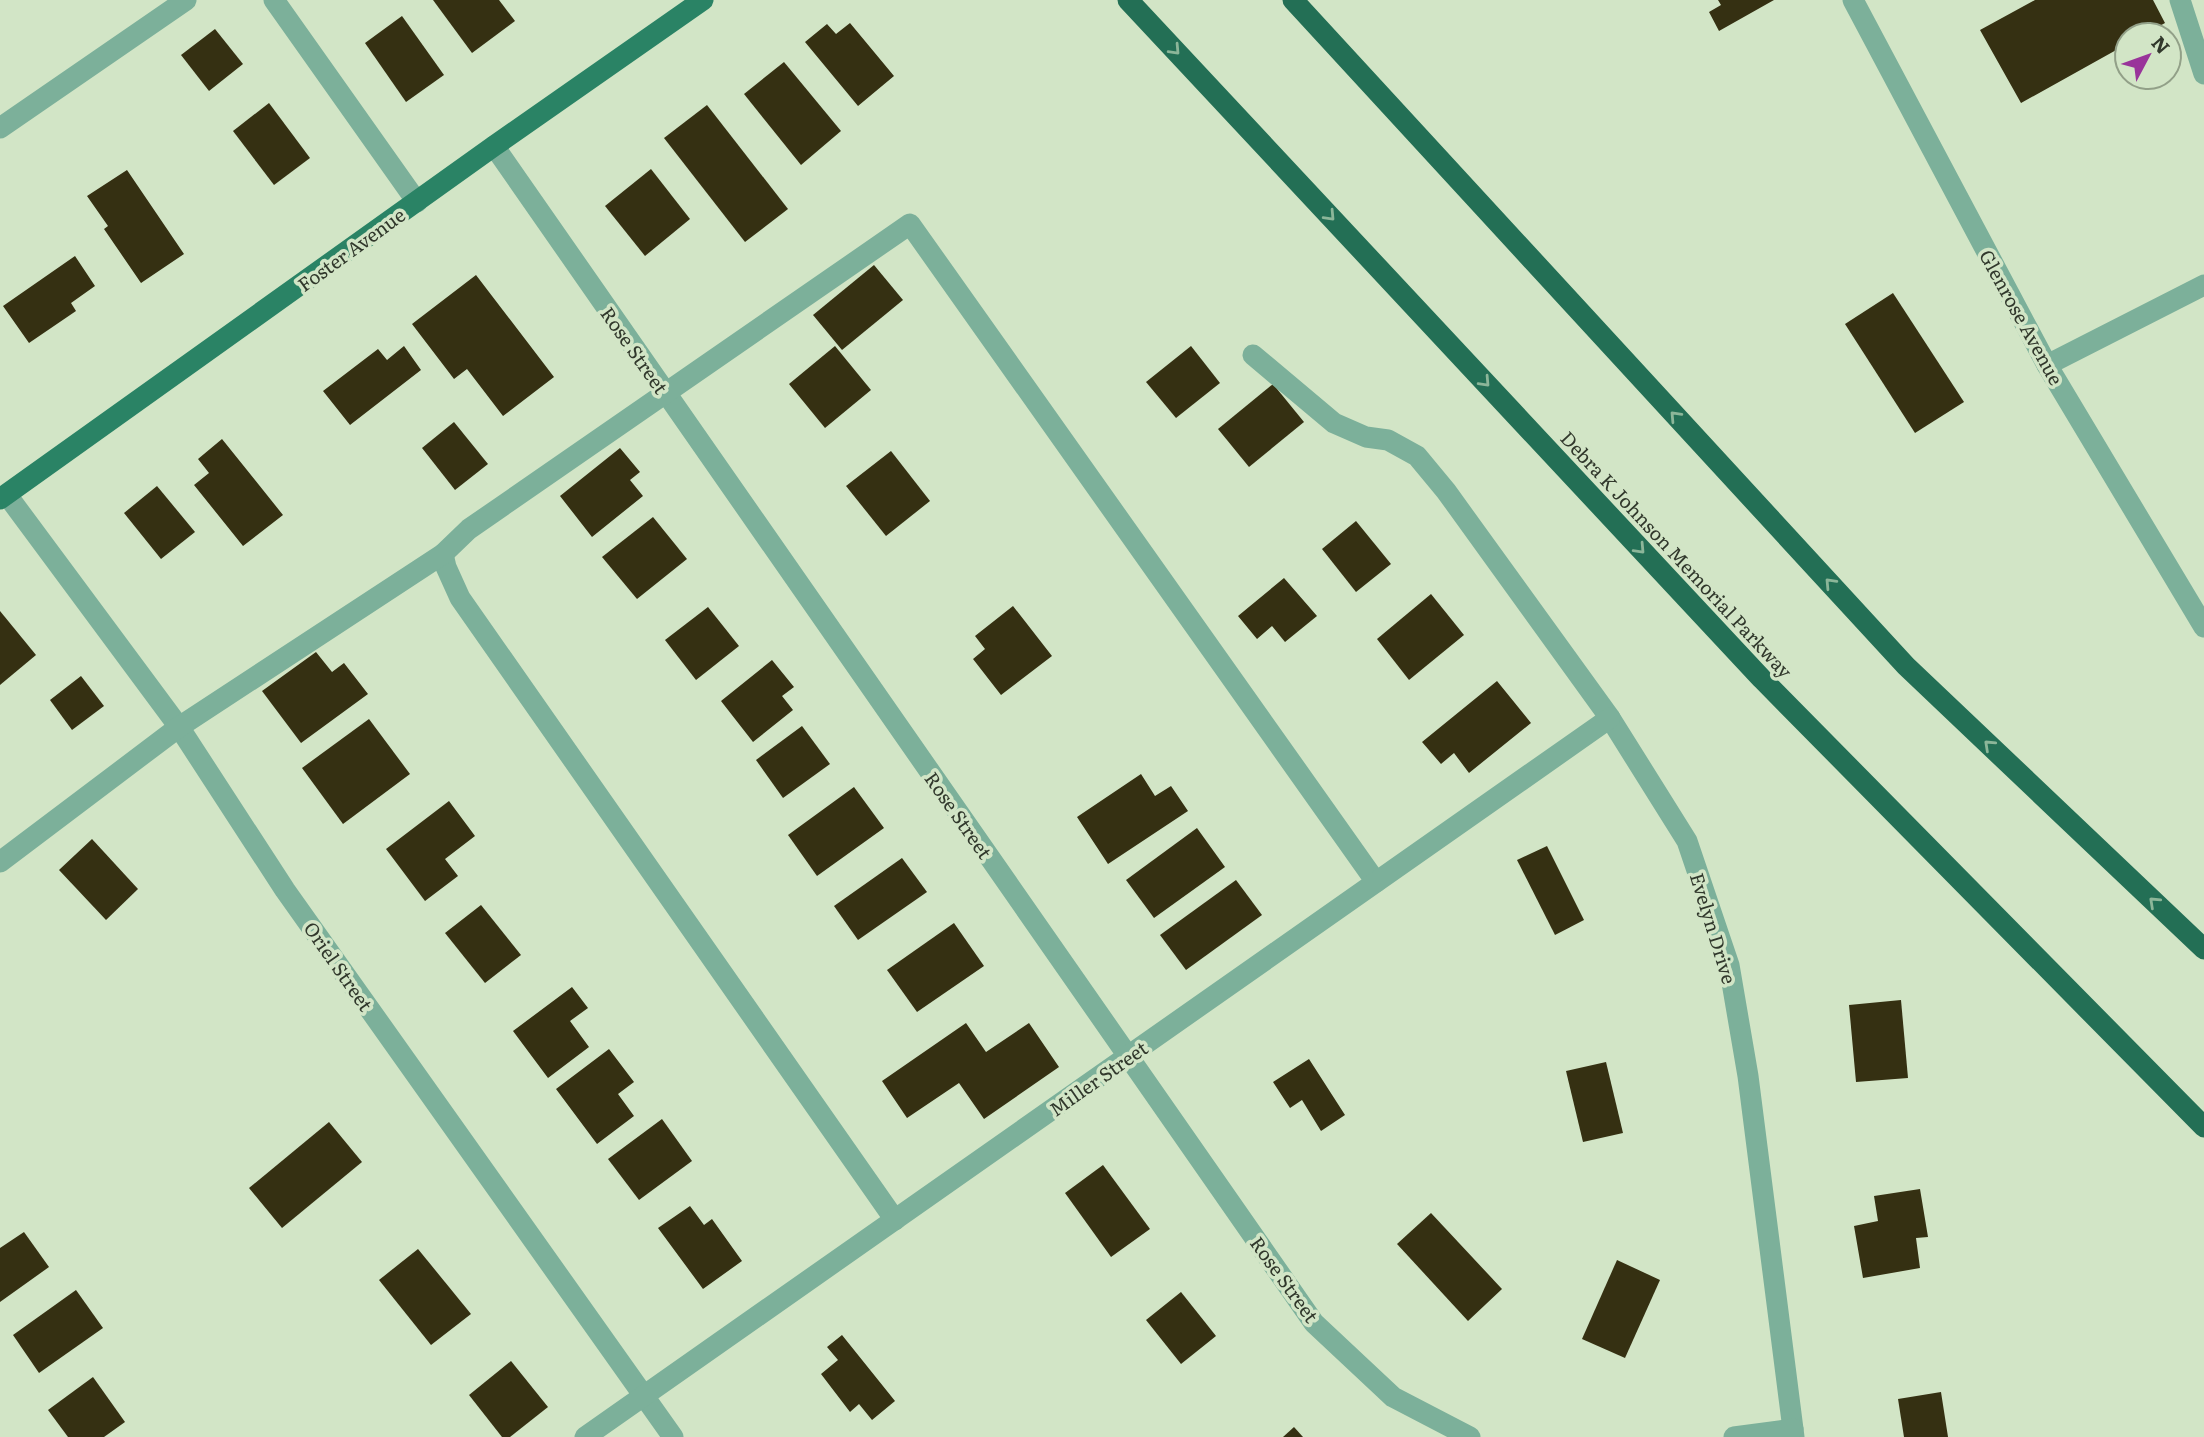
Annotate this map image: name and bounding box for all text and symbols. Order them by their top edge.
north arrow [2113,21,2183,91]
text: N [2146,29,2177,59]
one-way arrow [1166,42,1179,55]
street label: Foster Avenue [291,200,411,298]
one-way arrow [1322,208,1334,221]
street label: Glenrose Avenue [1973,244,2071,390]
street label: Rose Street [595,301,676,400]
one-way arrow [1477,374,1490,387]
one-way arrow [1671,411,1684,424]
street label: Debra K Johnson Memorial Parkway [1555,424,1799,684]
one-way arrow [1632,541,1645,554]
one-way arrow [1825,578,1838,591]
one-way arrow [1984,741,1997,754]
street label: Rose Street [919,766,1000,865]
street label: Evelyn Drive [1684,869,1744,987]
one-way arrow [2150,897,2163,910]
street label: Oriel Street [298,915,380,1017]
street label: Miller Street [1043,1033,1153,1122]
street label: Rose Street [1244,1230,1326,1328]

